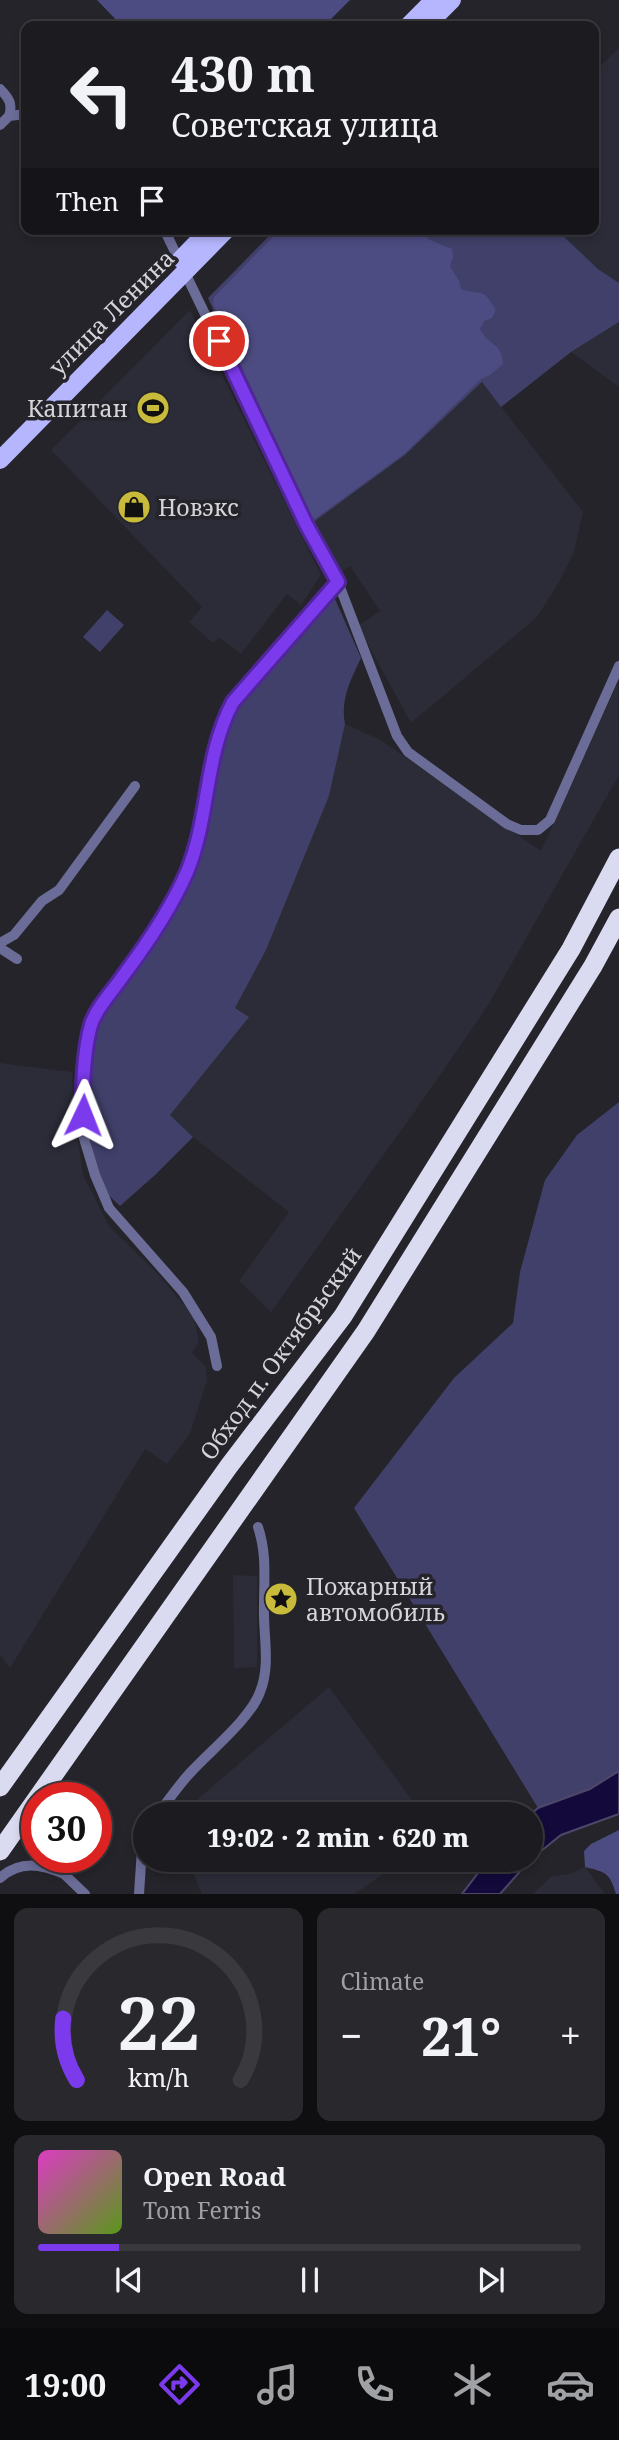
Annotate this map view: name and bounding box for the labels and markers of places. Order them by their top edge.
pin [189,311,249,371]
sports icon: Капитан [134,389,172,427]
place label: Капитан [27,392,128,424]
shop icon: Новэкс [115,488,153,526]
place label: Новэкс [158,491,239,523]
place label: Пожарный автомобиль [306,1570,445,1628]
place icon: Пожарный автомобиль [262,1580,300,1618]

